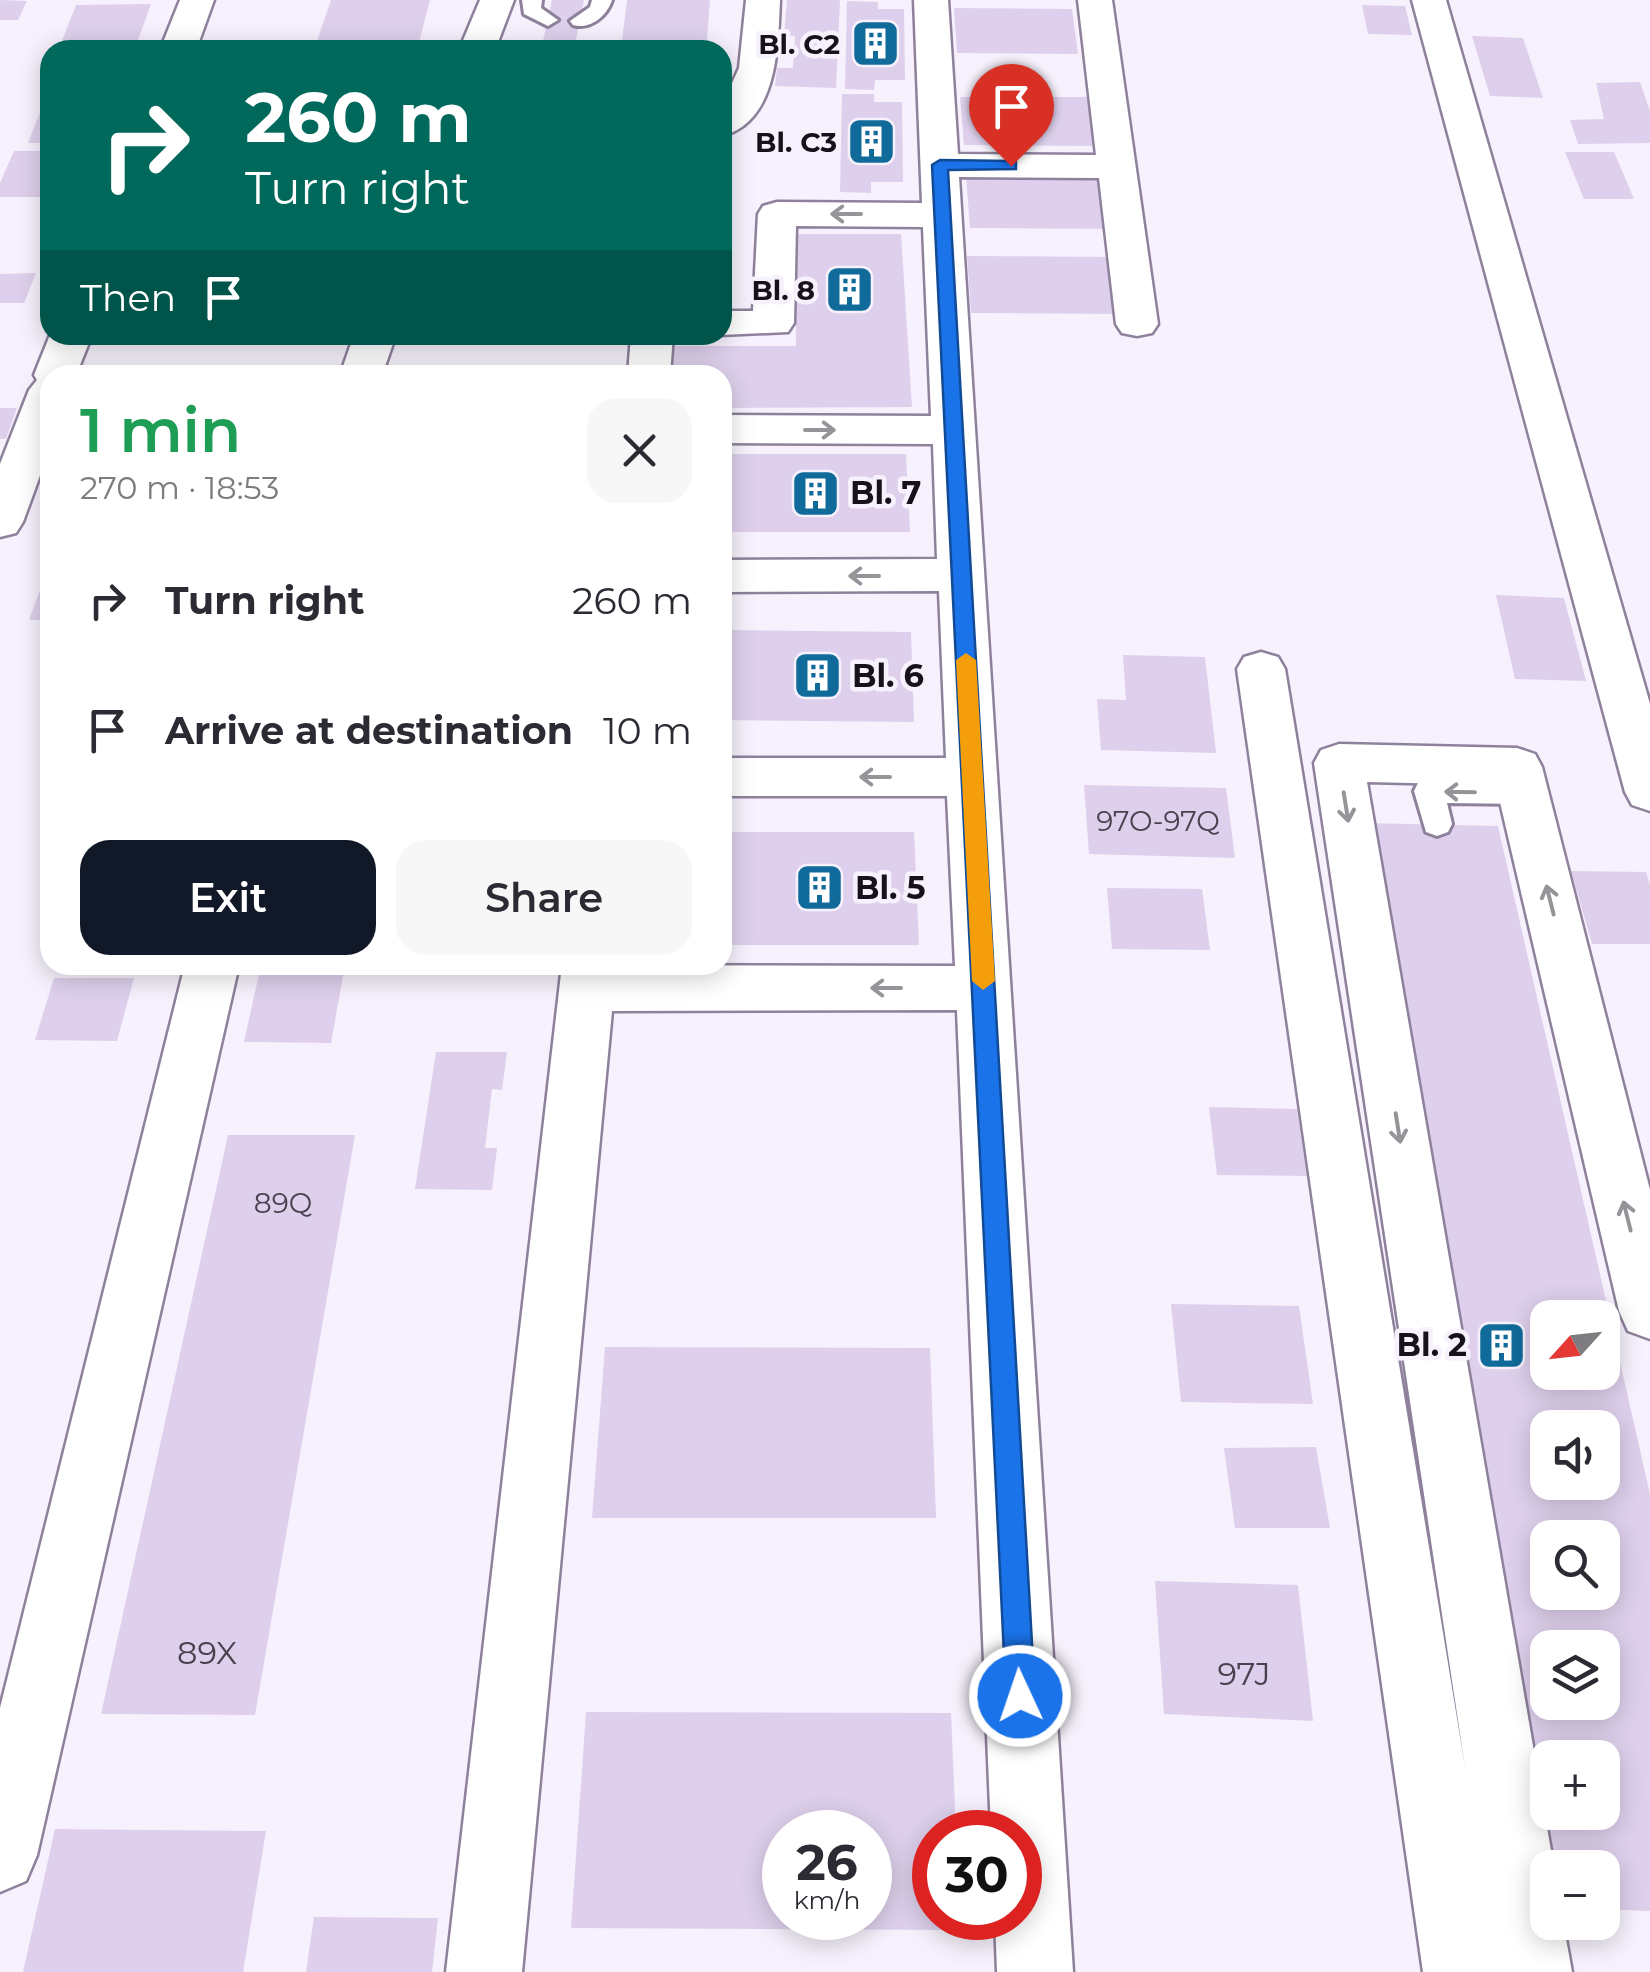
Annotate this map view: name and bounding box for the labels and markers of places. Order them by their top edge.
building icon: Bl. C2 [849,18,901,70]
place label: Bl. C2 [758,27,840,61]
pin [969,64,1054,167]
building icon: Bl. C3 [846,116,898,168]
place label: Bl. C3 [755,125,837,159]
building icon: Bl. 8 [824,264,876,316]
place label: Bl. 8 [751,273,815,307]
building icon: Bl. 7 [789,467,841,519]
place label: Bl. 7 [850,473,921,512]
building icon: Bl. 6 [791,650,843,702]
place label: Bl. 6 [852,656,924,695]
building icon: Bl. 5 [794,862,846,914]
place label: Bl. 5 [855,868,926,907]
building icon: Bl. 2 [1476,1319,1528,1371]
place label: Bl. 2 [1397,1325,1467,1364]

